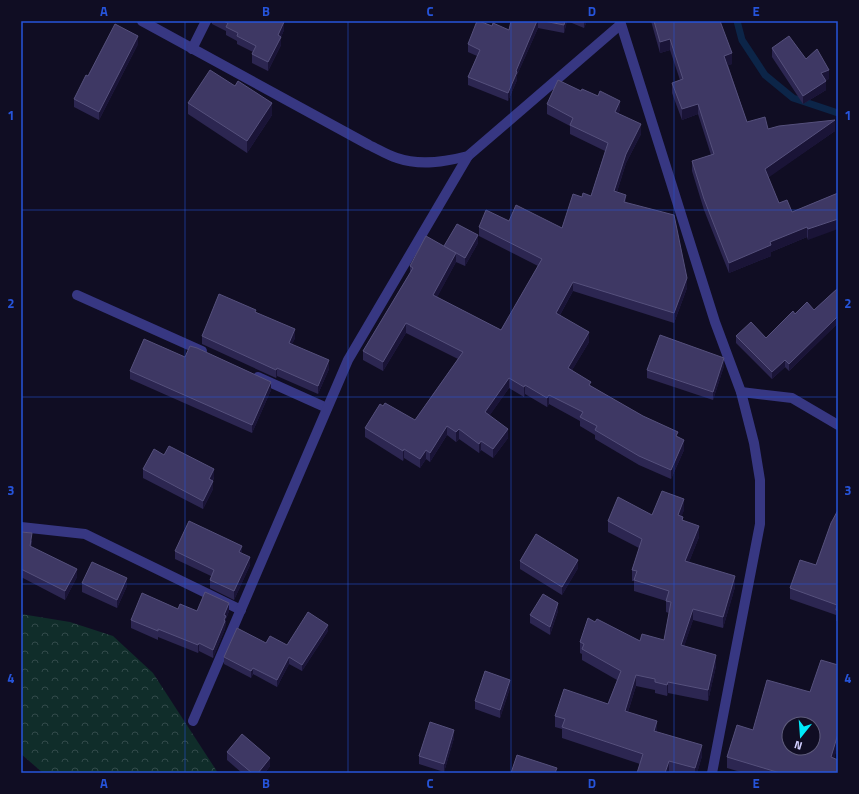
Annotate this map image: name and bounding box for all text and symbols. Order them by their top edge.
text: A [100,1,108,21]
text: B [262,1,270,21]
text: C [426,1,434,21]
text: D [588,1,596,21]
text: E [752,1,760,21]
text: 1 [7,105,15,125]
text: 1 [844,105,852,125]
text: 2 [7,293,15,313]
text: 2 [844,293,852,313]
text: 3 [7,480,15,500]
text: 3 [844,480,852,500]
text: 4 [7,668,15,688]
text: 4 [844,668,852,688]
north arrow [781,716,821,756]
text: N [792,737,804,754]
text: A [100,773,108,793]
text: B [262,773,270,793]
text: C [426,773,434,793]
text: D [588,773,596,793]
text: E [752,773,760,793]

